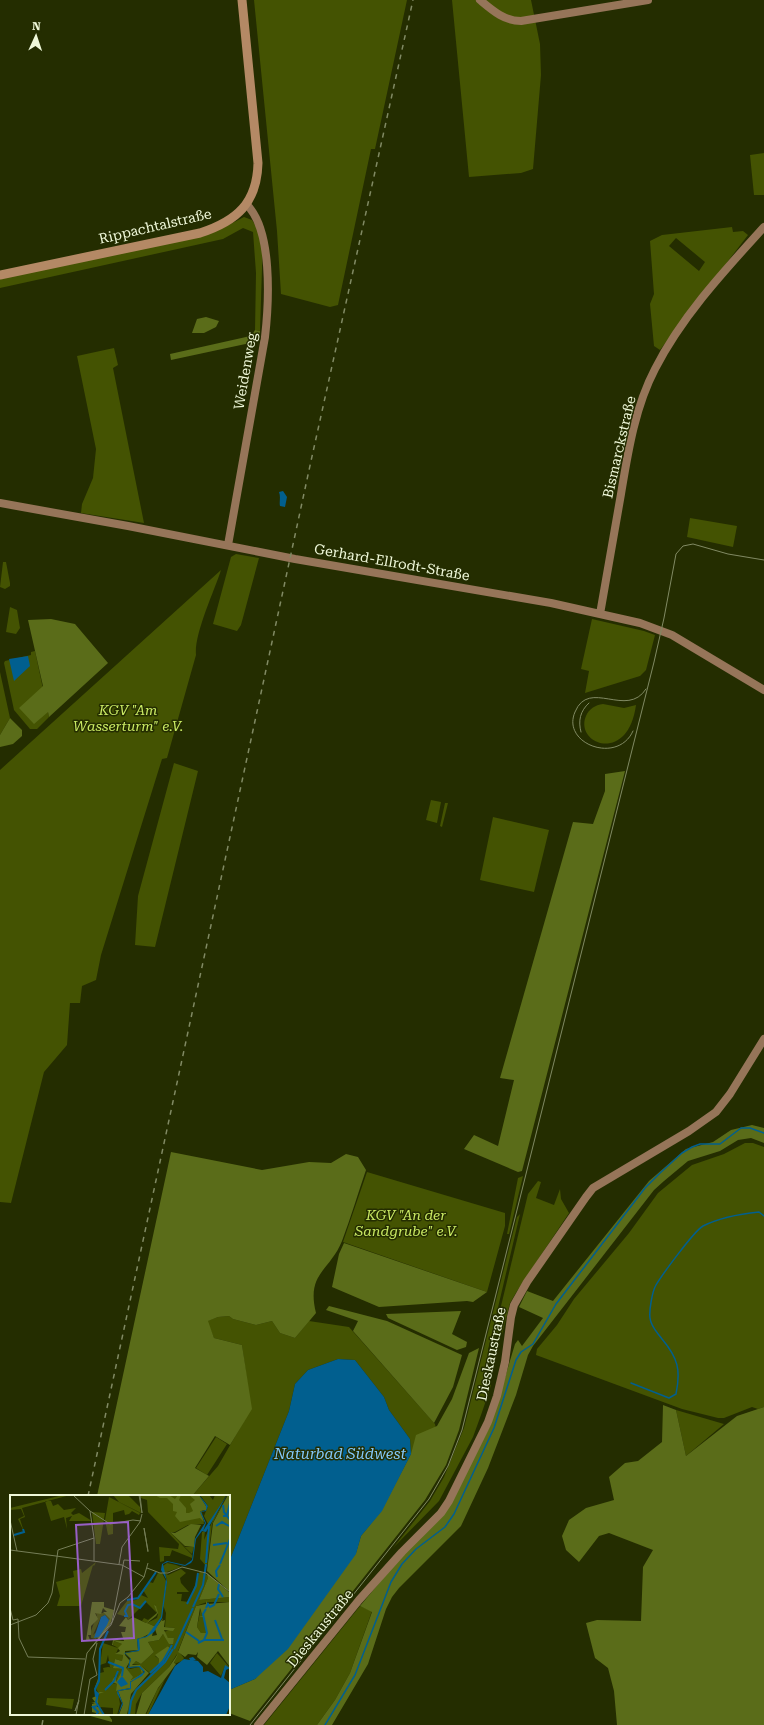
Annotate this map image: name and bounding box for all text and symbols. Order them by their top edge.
north arrow [16,16,56,56]
text: N [32,20,42,33]
street label: Rippachtalstraße [97,205,213,247]
street label: Weidenweg [230,331,260,411]
street label: Bismarckstraße [599,394,639,500]
street label: Gerhard-Ellrodt-Straße [313,540,471,584]
park label: KGV "Am Wasserturm" e.V. [73,702,183,734]
park label: KGV "An der Sandgrube" e.V. [354,1207,457,1239]
street label: Dieskaustraße [473,1305,509,1402]
water label: Naturbad Südwest [273,1445,406,1463]
inset map [10,1495,230,1715]
street label: Dieskaustraße [284,1586,357,1670]

